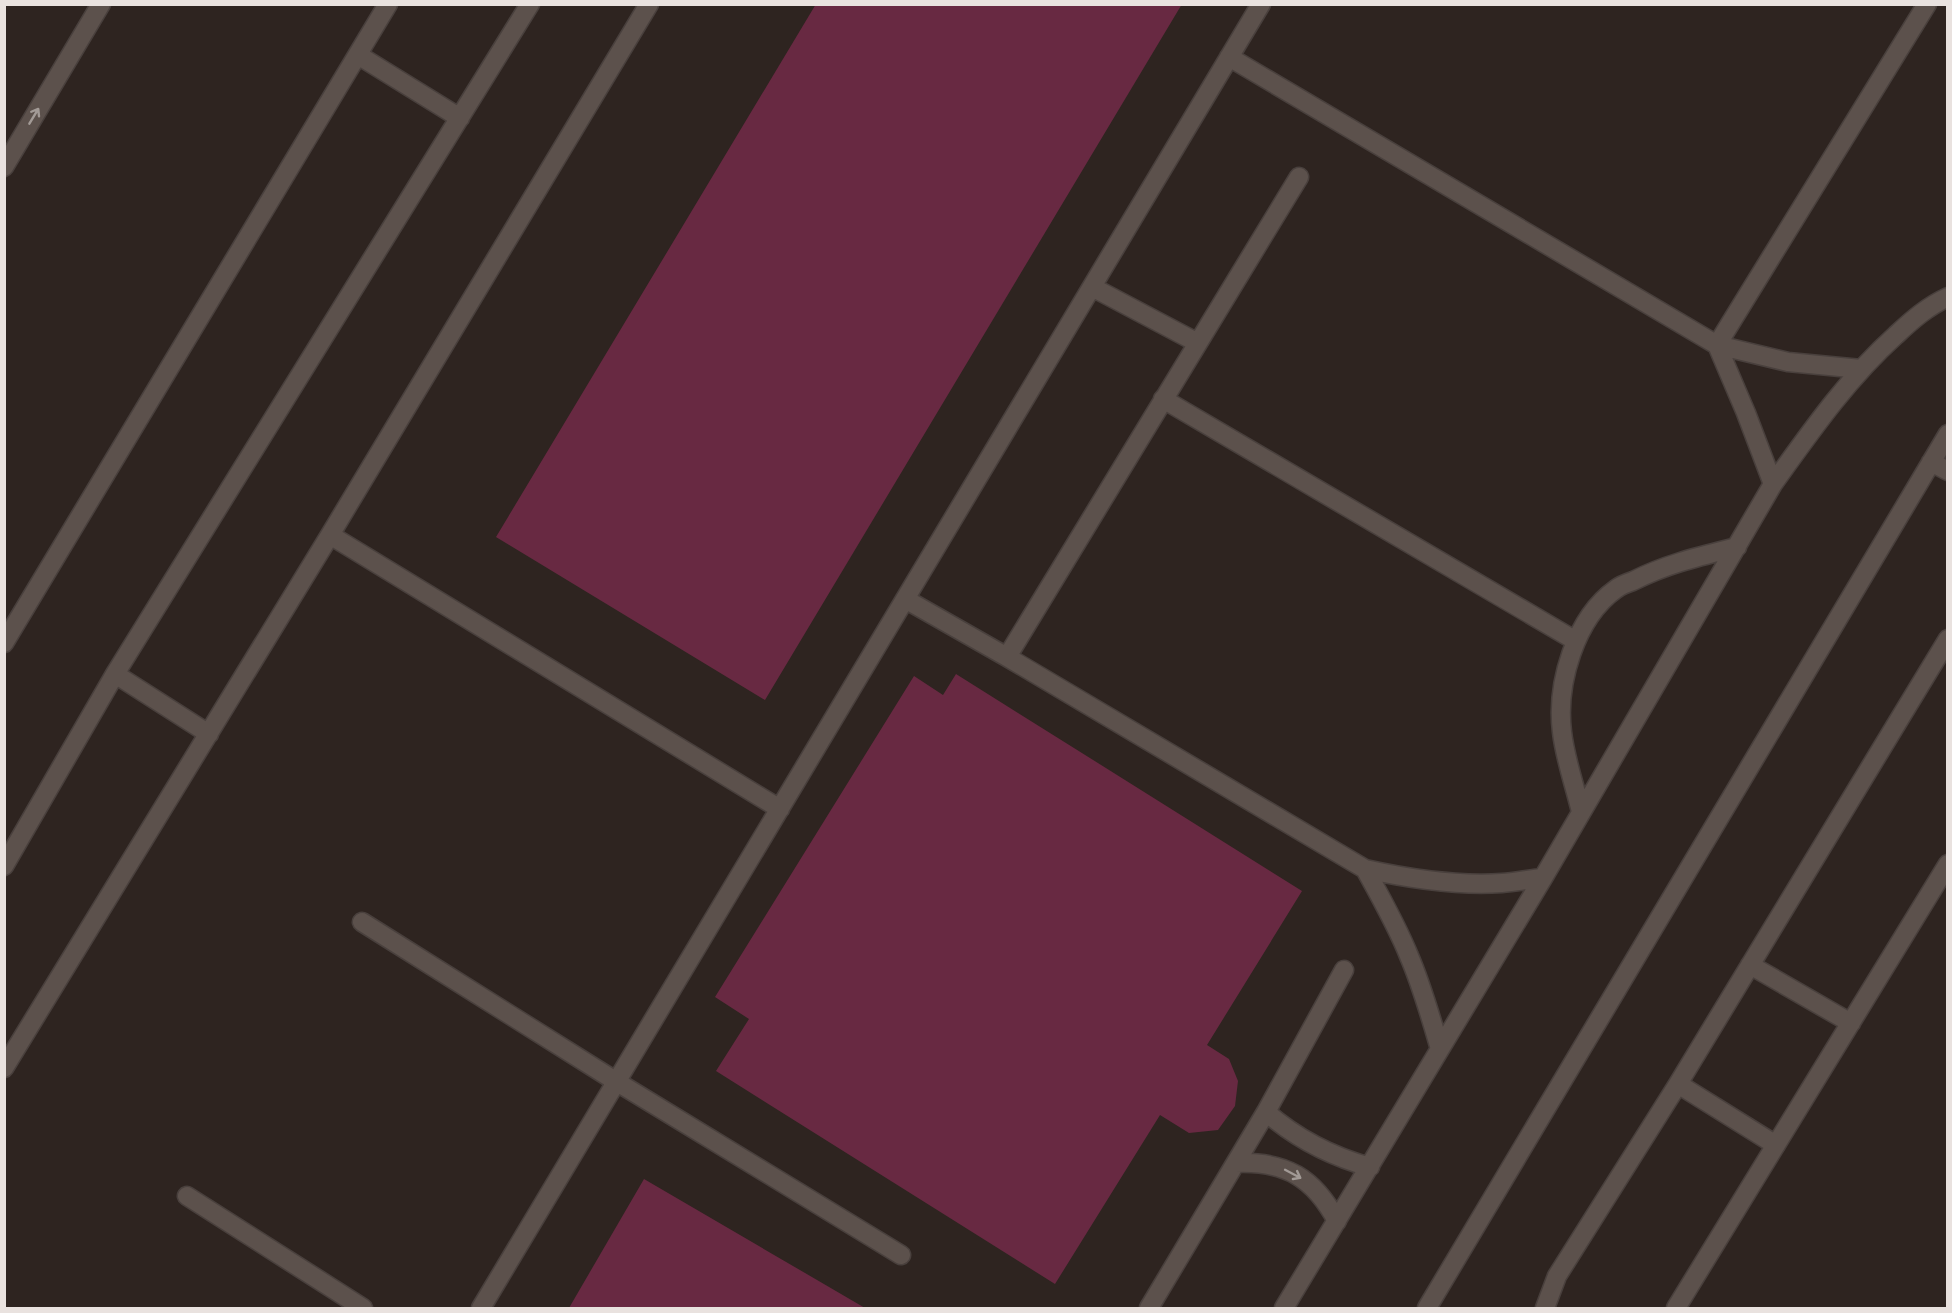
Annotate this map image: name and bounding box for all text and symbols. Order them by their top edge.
one-way arrow [29,108,41,125]
one-way arrow [1283,1168,1301,1180]

